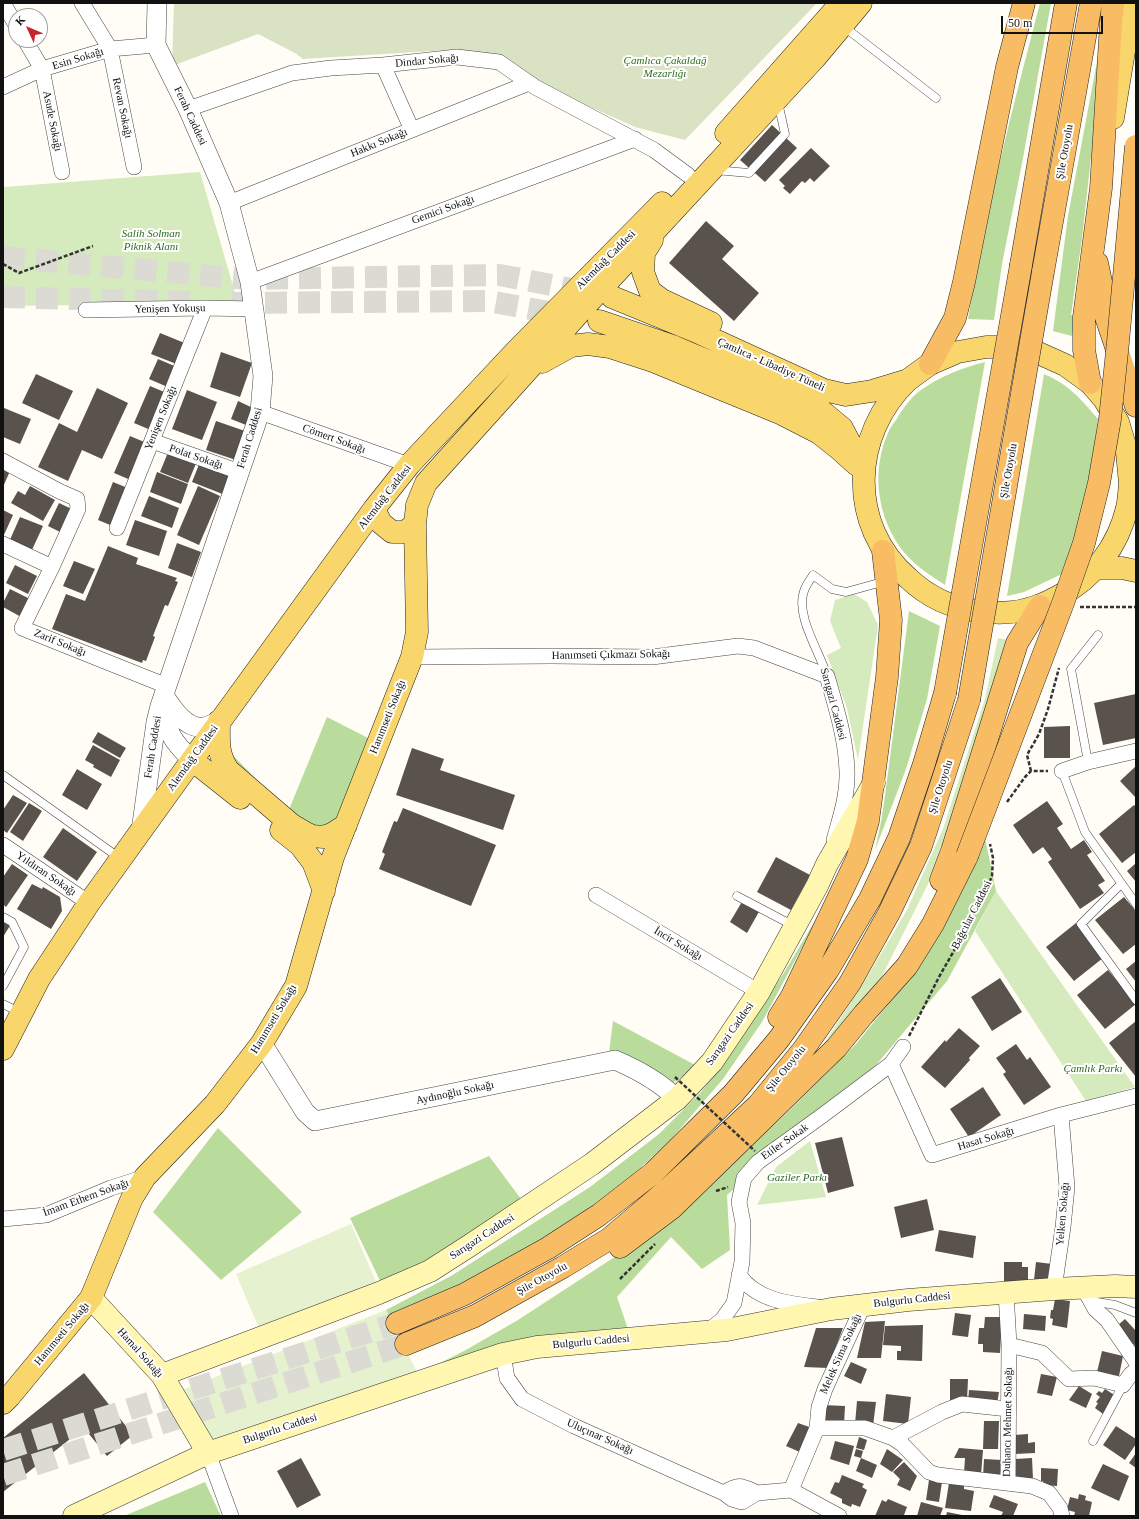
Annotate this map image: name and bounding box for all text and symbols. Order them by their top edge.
north arrow [8,8,48,48]
scale bar [1003,8,1105,34]
text: K [13,13,27,28]
text: 50 m [1008,16,1032,30]
street label: Esin Sokağı [51,45,105,73]
street label: Dindar Sokağı [395,52,459,70]
park label: Çamlıca Çakaldağ Mezarlığı [624,54,706,80]
street label: Revan Sokağı [109,77,135,139]
street label: Ferah Caddesi [171,85,209,147]
street label: Asude Sokağı [40,90,64,152]
street label: Şile Otoyolu [1054,123,1076,181]
street label: Hakkı Sokağı [349,126,409,160]
street label: Gemici Sokağı [410,193,476,227]
park label: Salih Solman Piknik Alanı [122,227,180,253]
street label: Alemdağ Caddesi [574,228,638,292]
street label: Yenişen Yokuşu [134,302,206,316]
street label: Çamlıca - Libadiye Tüneli [715,335,827,395]
street label: Yenişen Sokağı [142,384,180,452]
street label: Ferah Caddesi [234,406,266,470]
street label: Cömert Sokağı [301,421,367,457]
street label: Polat Sokağı [167,442,225,472]
street label: Şile Otoyolu [998,442,1020,500]
street label: Alemdağ Caddesi [356,462,414,532]
street label: Zarif Sokağı [32,627,88,659]
street label: Hanımseti Çıkmazı Sokağı [552,647,670,663]
street label: Sarıgazi Caddesi [817,666,849,742]
street label: Hanımseti Sokağı [367,678,409,756]
street label: Ferah Caddesi [142,715,164,779]
street label: Alemdağ Caddesi [165,722,221,794]
street label: Şile Otoyolu [926,758,956,816]
street label: Yıldıran Sokağı [13,849,79,899]
street label: Bağcılar Caddesi [949,878,995,952]
street label: İncir Sokağı [651,924,705,964]
street label: Hanımseti Sokağı [248,982,300,1056]
street label: Sarıgazi Caddesi [703,1000,757,1068]
street label: Şile Otoyolu [763,1043,809,1095]
park label: Çamlık Parkı [1064,1062,1122,1076]
street label: Aydınoğlu Sokağı [415,1078,495,1108]
street label: Etiler Sokak [759,1121,811,1163]
street label: Hasat Sokağı [956,1124,1016,1154]
park label: Gaziler Parkı [767,1171,827,1185]
street label: İmam Ethem Sokağı [41,1176,131,1220]
street label: Yelken Sokağı [1054,1182,1072,1246]
street label: Sarıgazi Caddesi [447,1211,517,1263]
street label: Şile Otoyolu [514,1260,570,1298]
street label: Bulgurlu Caddesi [873,1289,951,1311]
street label: Hanımseti Sokağı [32,1300,92,1368]
street label: Melek Sima Sokağı [817,1312,865,1396]
street label: Hamal Sokağı [114,1325,166,1381]
street label: Bulgurlu Caddesi [552,1332,630,1352]
street label: Duhancı Mehmet Sokağı [1000,1367,1016,1477]
street label: Bulgurlu Caddesi [241,1411,319,1447]
street label: Uluçınar Sokağı [565,1416,635,1458]

